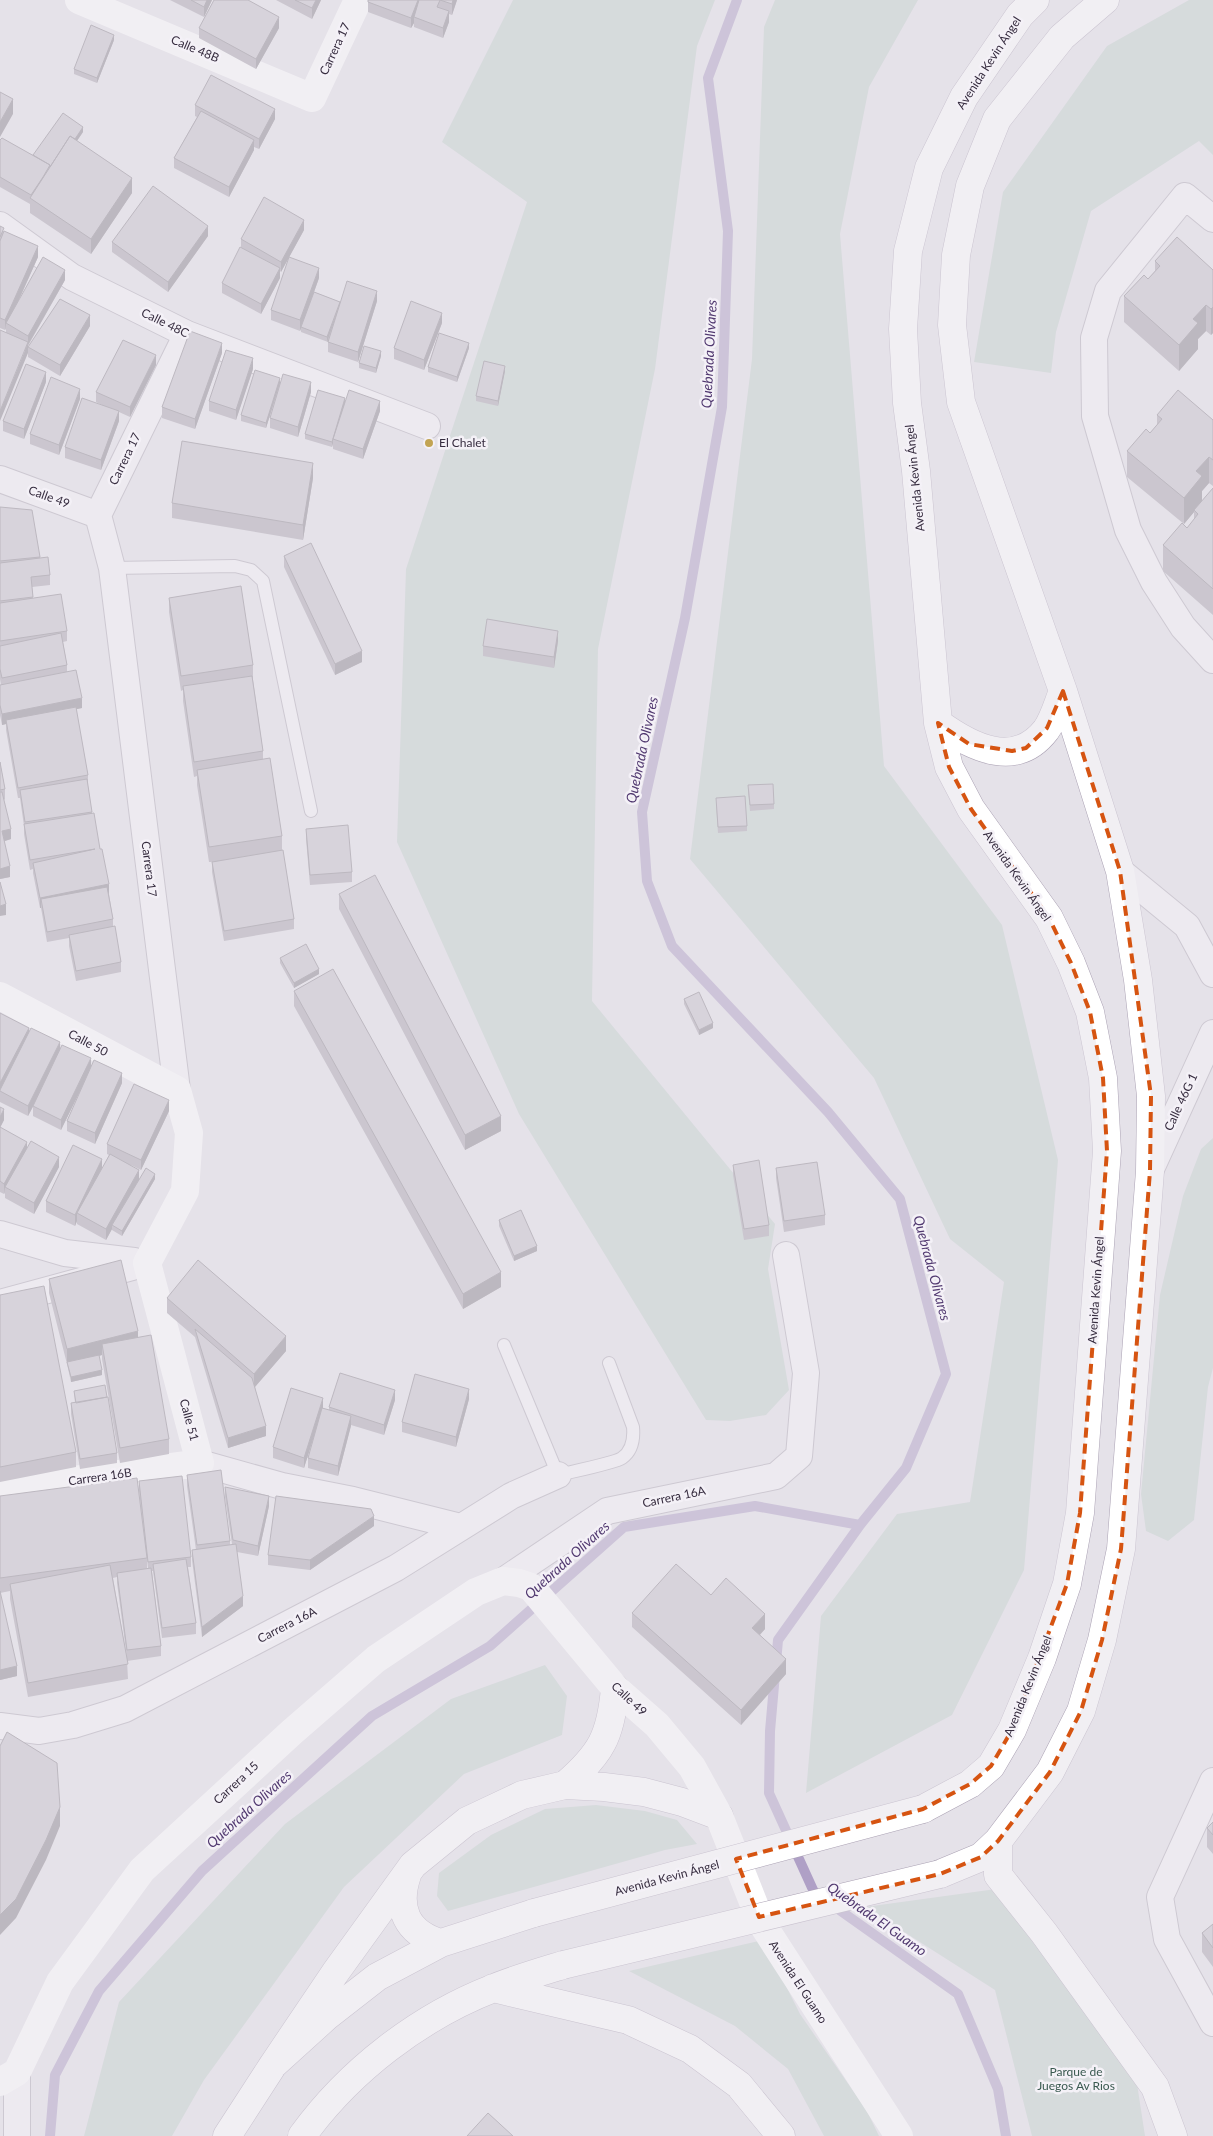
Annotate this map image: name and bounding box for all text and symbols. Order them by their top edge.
street label: Avenida Kevin Ángel [953,14,1024,112]
street label: Carrera 17 [316,20,353,77]
street label: Calle 48B [169,32,222,65]
water label: Quebrada Olivares [697,299,720,409]
street label: Calle 48C [139,305,191,340]
street label: Avenida Kevin Ángel [901,424,928,532]
street label: Carrera 17 [106,430,144,487]
place label: El Chalet [439,435,487,450]
marker: El Chalet [423,437,435,449]
street label: Calle 49 [26,482,72,511]
water label: Quebrada Olivares [622,695,661,805]
street label: Avenida Kevin Ángel [980,827,1054,924]
street label: Carrera 17 [139,840,160,898]
street label: Calle 50 [66,1026,111,1059]
street label: Calle 46G 1 [1161,1071,1200,1133]
water label: Quebrada Olivares [910,1213,955,1323]
street label: Avenida Kevin Ángel [1084,1236,1107,1344]
street label: Calle 51 [177,1397,202,1443]
street label: Carrera 16B [67,1465,133,1488]
street label: Carrera 16A [641,1482,708,1511]
water label: Quebrada Olivares [521,1517,613,1602]
street label: Carrera 16A [255,1603,320,1646]
street label: Avenida Kevin Ángel [1000,1633,1055,1739]
street label: Calle 49 [609,1678,650,1719]
street label: Carrera 15 [210,1758,261,1807]
water label: Quebrada Olivares [203,1766,295,1851]
street label: Avenida Kevin Ángel [613,1856,721,1899]
water label: Quebrada El Guamo [824,1878,930,1959]
street label: Avenida El Guamo [766,1937,831,2026]
park label: Parque de Juegos Av Rios [1037,2064,1115,2093]

